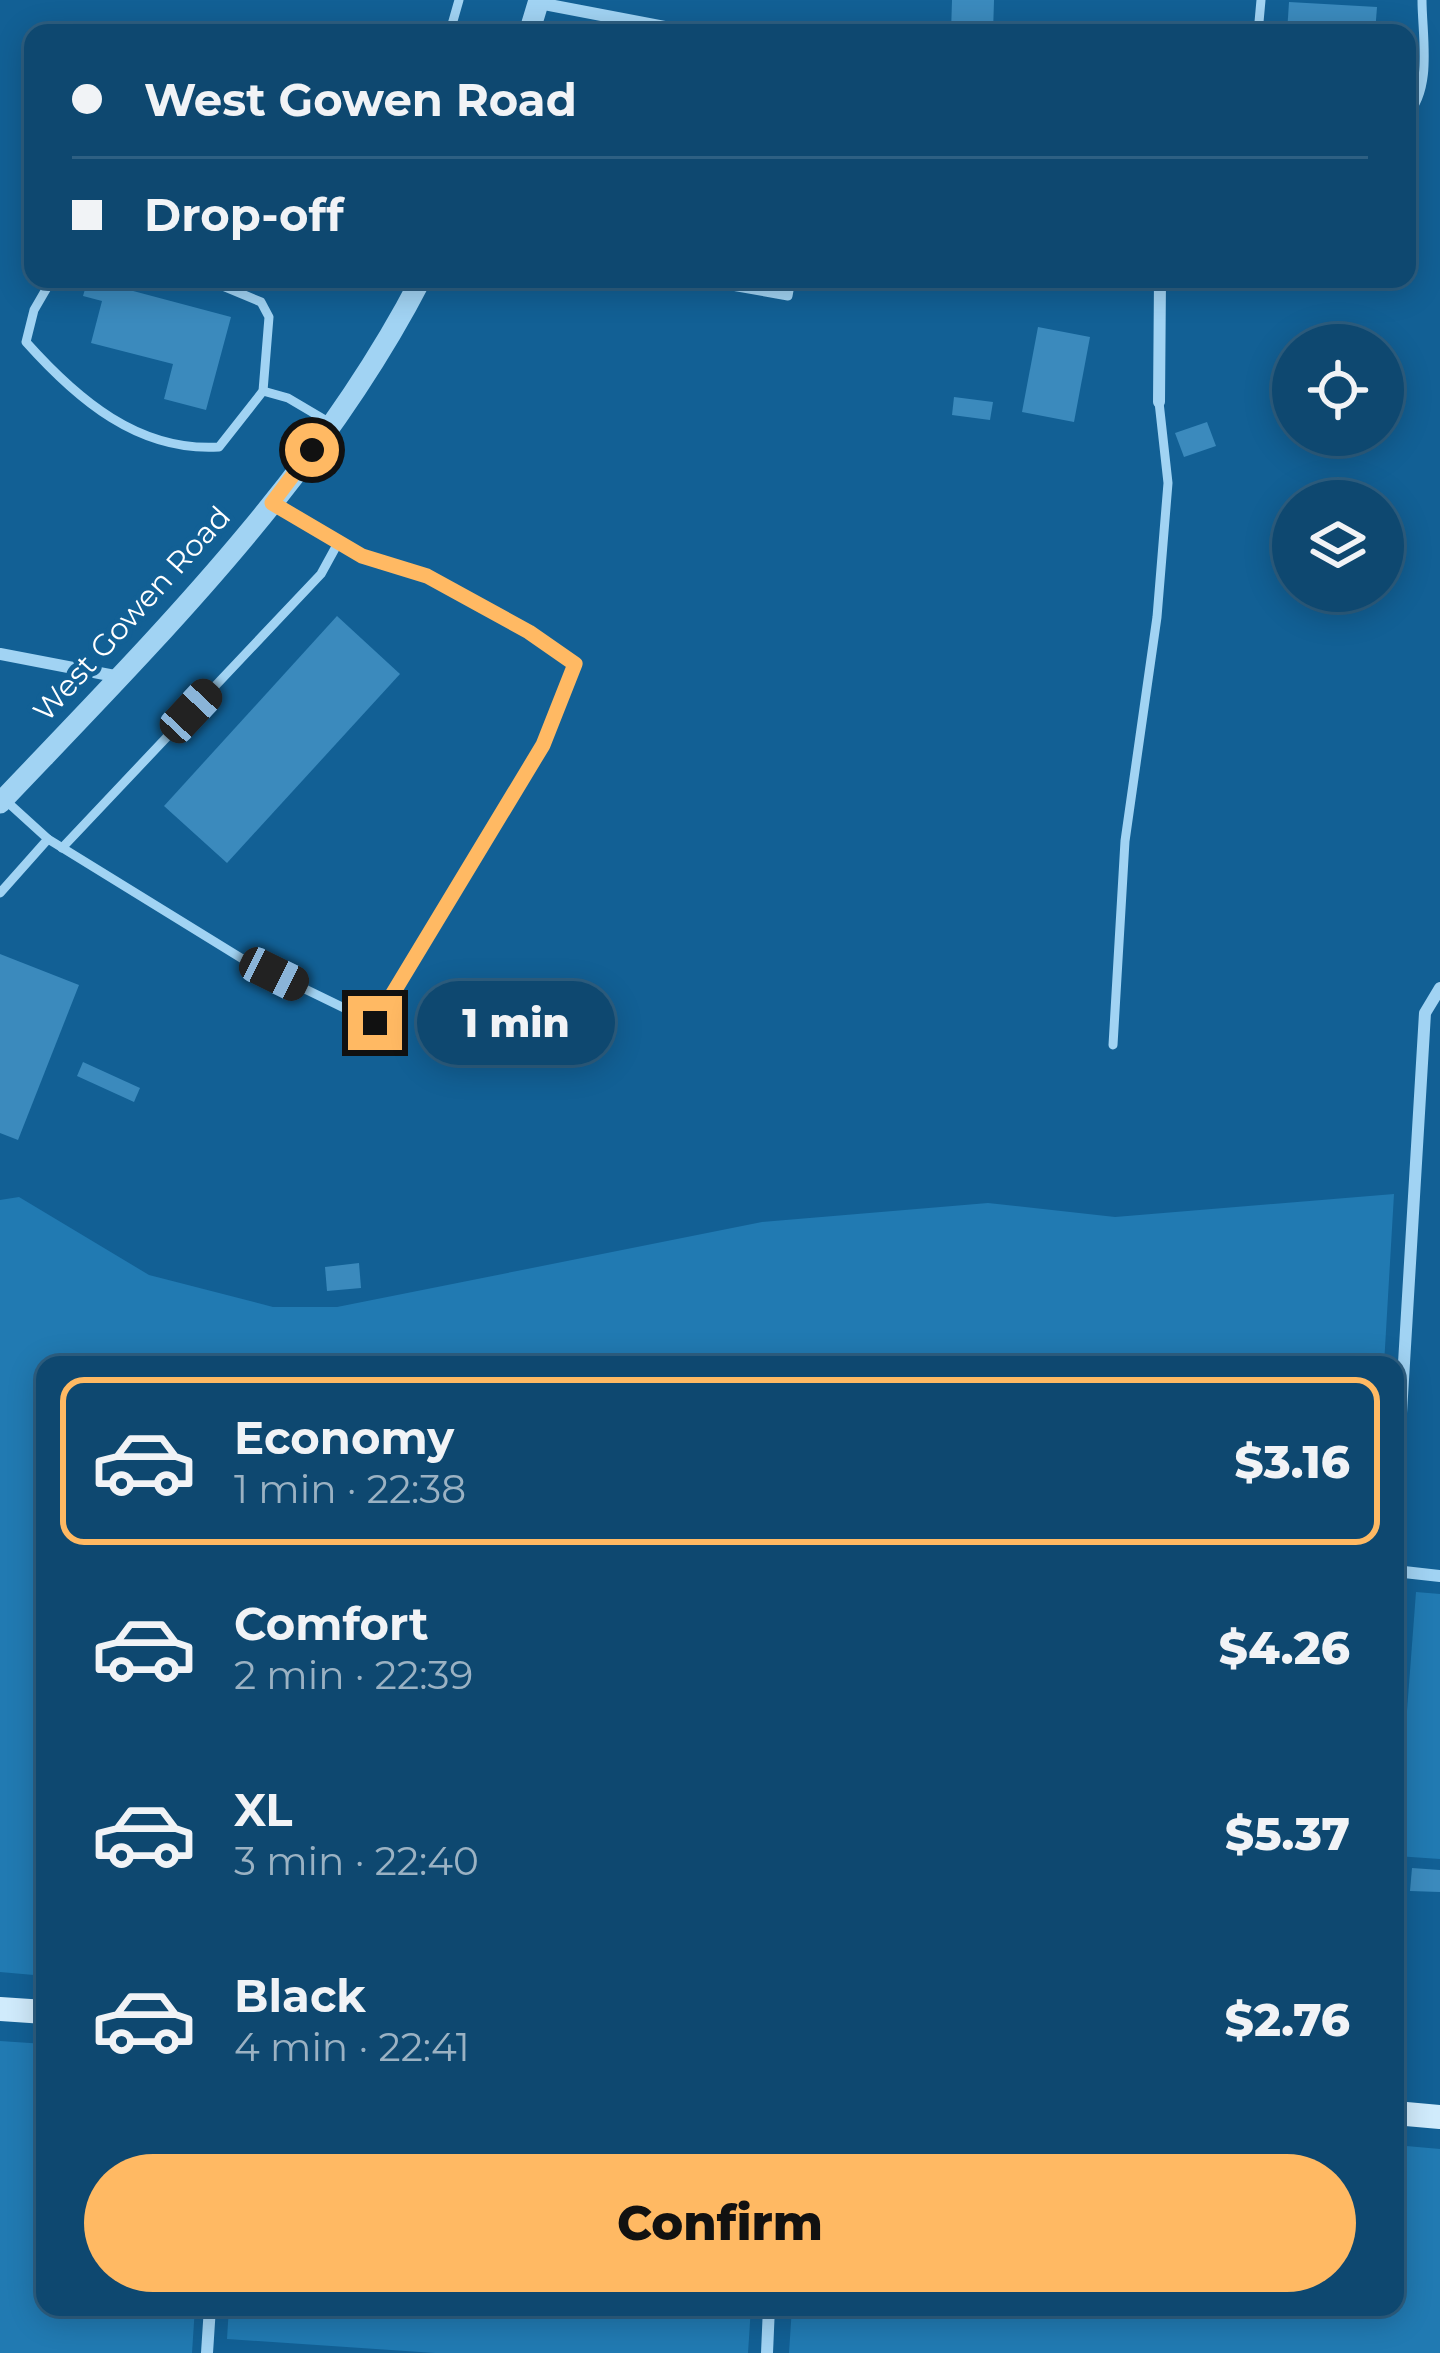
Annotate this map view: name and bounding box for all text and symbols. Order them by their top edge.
text: West Gowen Road [144,72,577,127]
text: Drop-off [144,187,344,242]
map controls [1272,324,1404,612]
button: locate [1272,324,1404,456]
route start [285,423,339,477]
button: layers [1272,480,1404,612]
street label: West Gowen Road [25,498,238,729]
car [153,672,229,750]
car [234,942,314,1006]
callout: 1 min [417,981,615,1065]
route end [348,996,402,1050]
text: 1 min [462,999,570,1047]
icon: car [90,1407,198,1515]
text: Economy [234,1410,454,1465]
text: $3.16 [1234,1434,1350,1489]
text: 1 min · 22:38 [234,1465,466,1513]
icon: car [90,1593,198,1701]
text: Comfort [234,1596,429,1651]
text: $4.26 [1219,1620,1350,1675]
text: 2 min · 22:39 [234,1651,473,1699]
icon: car [90,1779,198,1887]
text: XL [234,1782,292,1837]
text: $5.37 [1225,1806,1350,1861]
text: 3 min · 22:40 [234,1837,479,1885]
icon: car [90,1965,198,2073]
text: Black [234,1968,366,2023]
text: $2.76 [1225,1992,1350,2047]
text: 4 min · 22:41 [234,2023,470,2071]
button: Confirm [84,2154,1356,2292]

